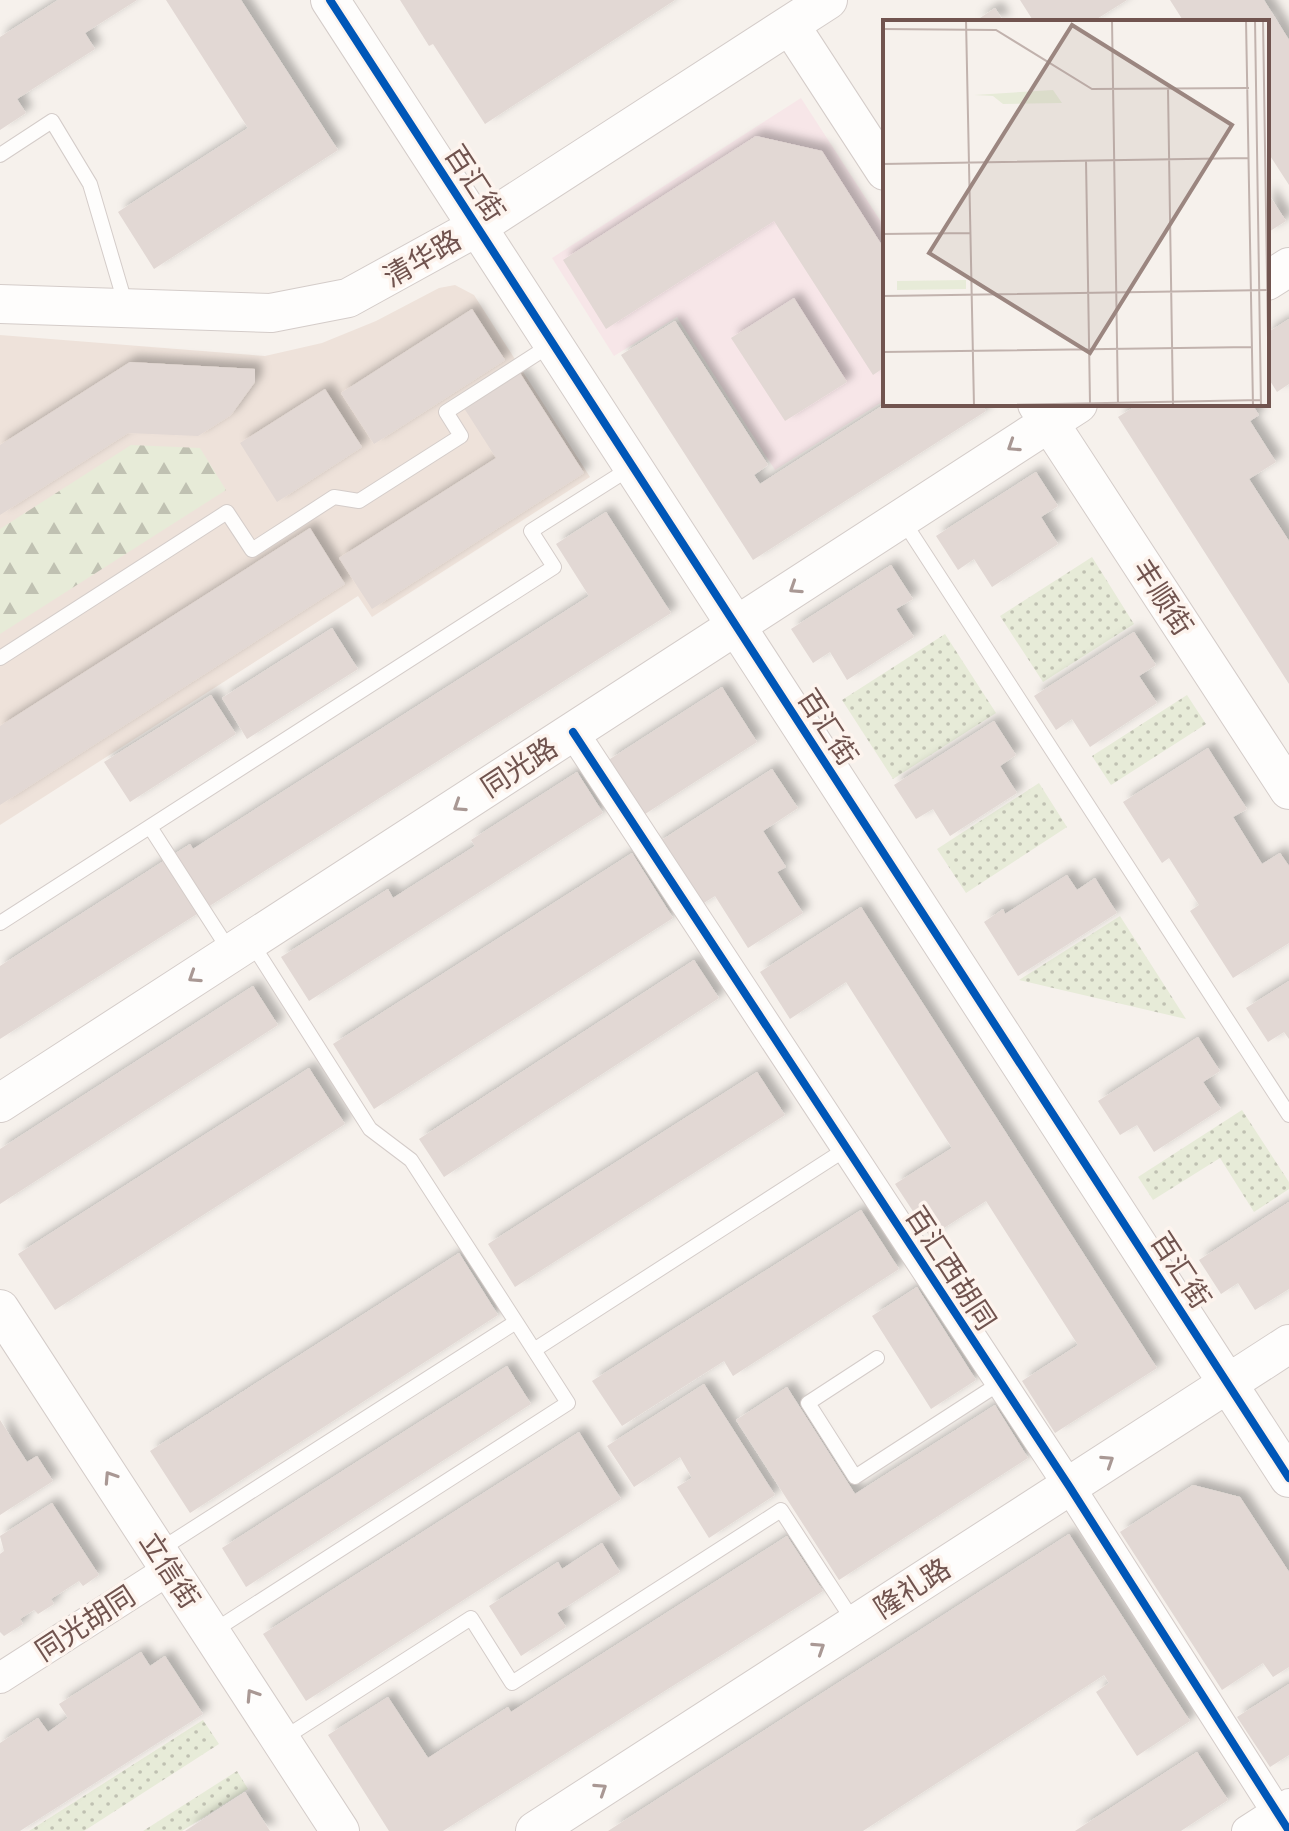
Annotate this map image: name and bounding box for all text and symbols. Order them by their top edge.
inset map [883,20,1269,406]
street label: 百汇街 [438,139,512,227]
street label: 清华路 [377,222,467,294]
one-way arrow [1007,437,1022,452]
street label: 丰顺街 [1126,553,1200,641]
one-way arrow [789,578,803,593]
street label: 百汇街 [791,683,865,771]
street label: 同光路 [475,730,563,804]
one-way arrow [453,796,468,811]
one-way arrow [188,968,203,983]
street label: 百汇西胡同 [899,1200,1003,1336]
street label: 百汇街 [1144,1226,1218,1314]
one-way arrow [1099,1456,1114,1471]
one-way arrow [104,1472,119,1486]
street label: 立信街 [133,1526,207,1614]
street label: 隆礼路 [868,1551,956,1625]
street label: 同光胡同 [29,1578,141,1668]
one-way arrow [810,1642,825,1657]
one-way arrow [246,1689,261,1704]
one-way arrow [592,1783,606,1798]

